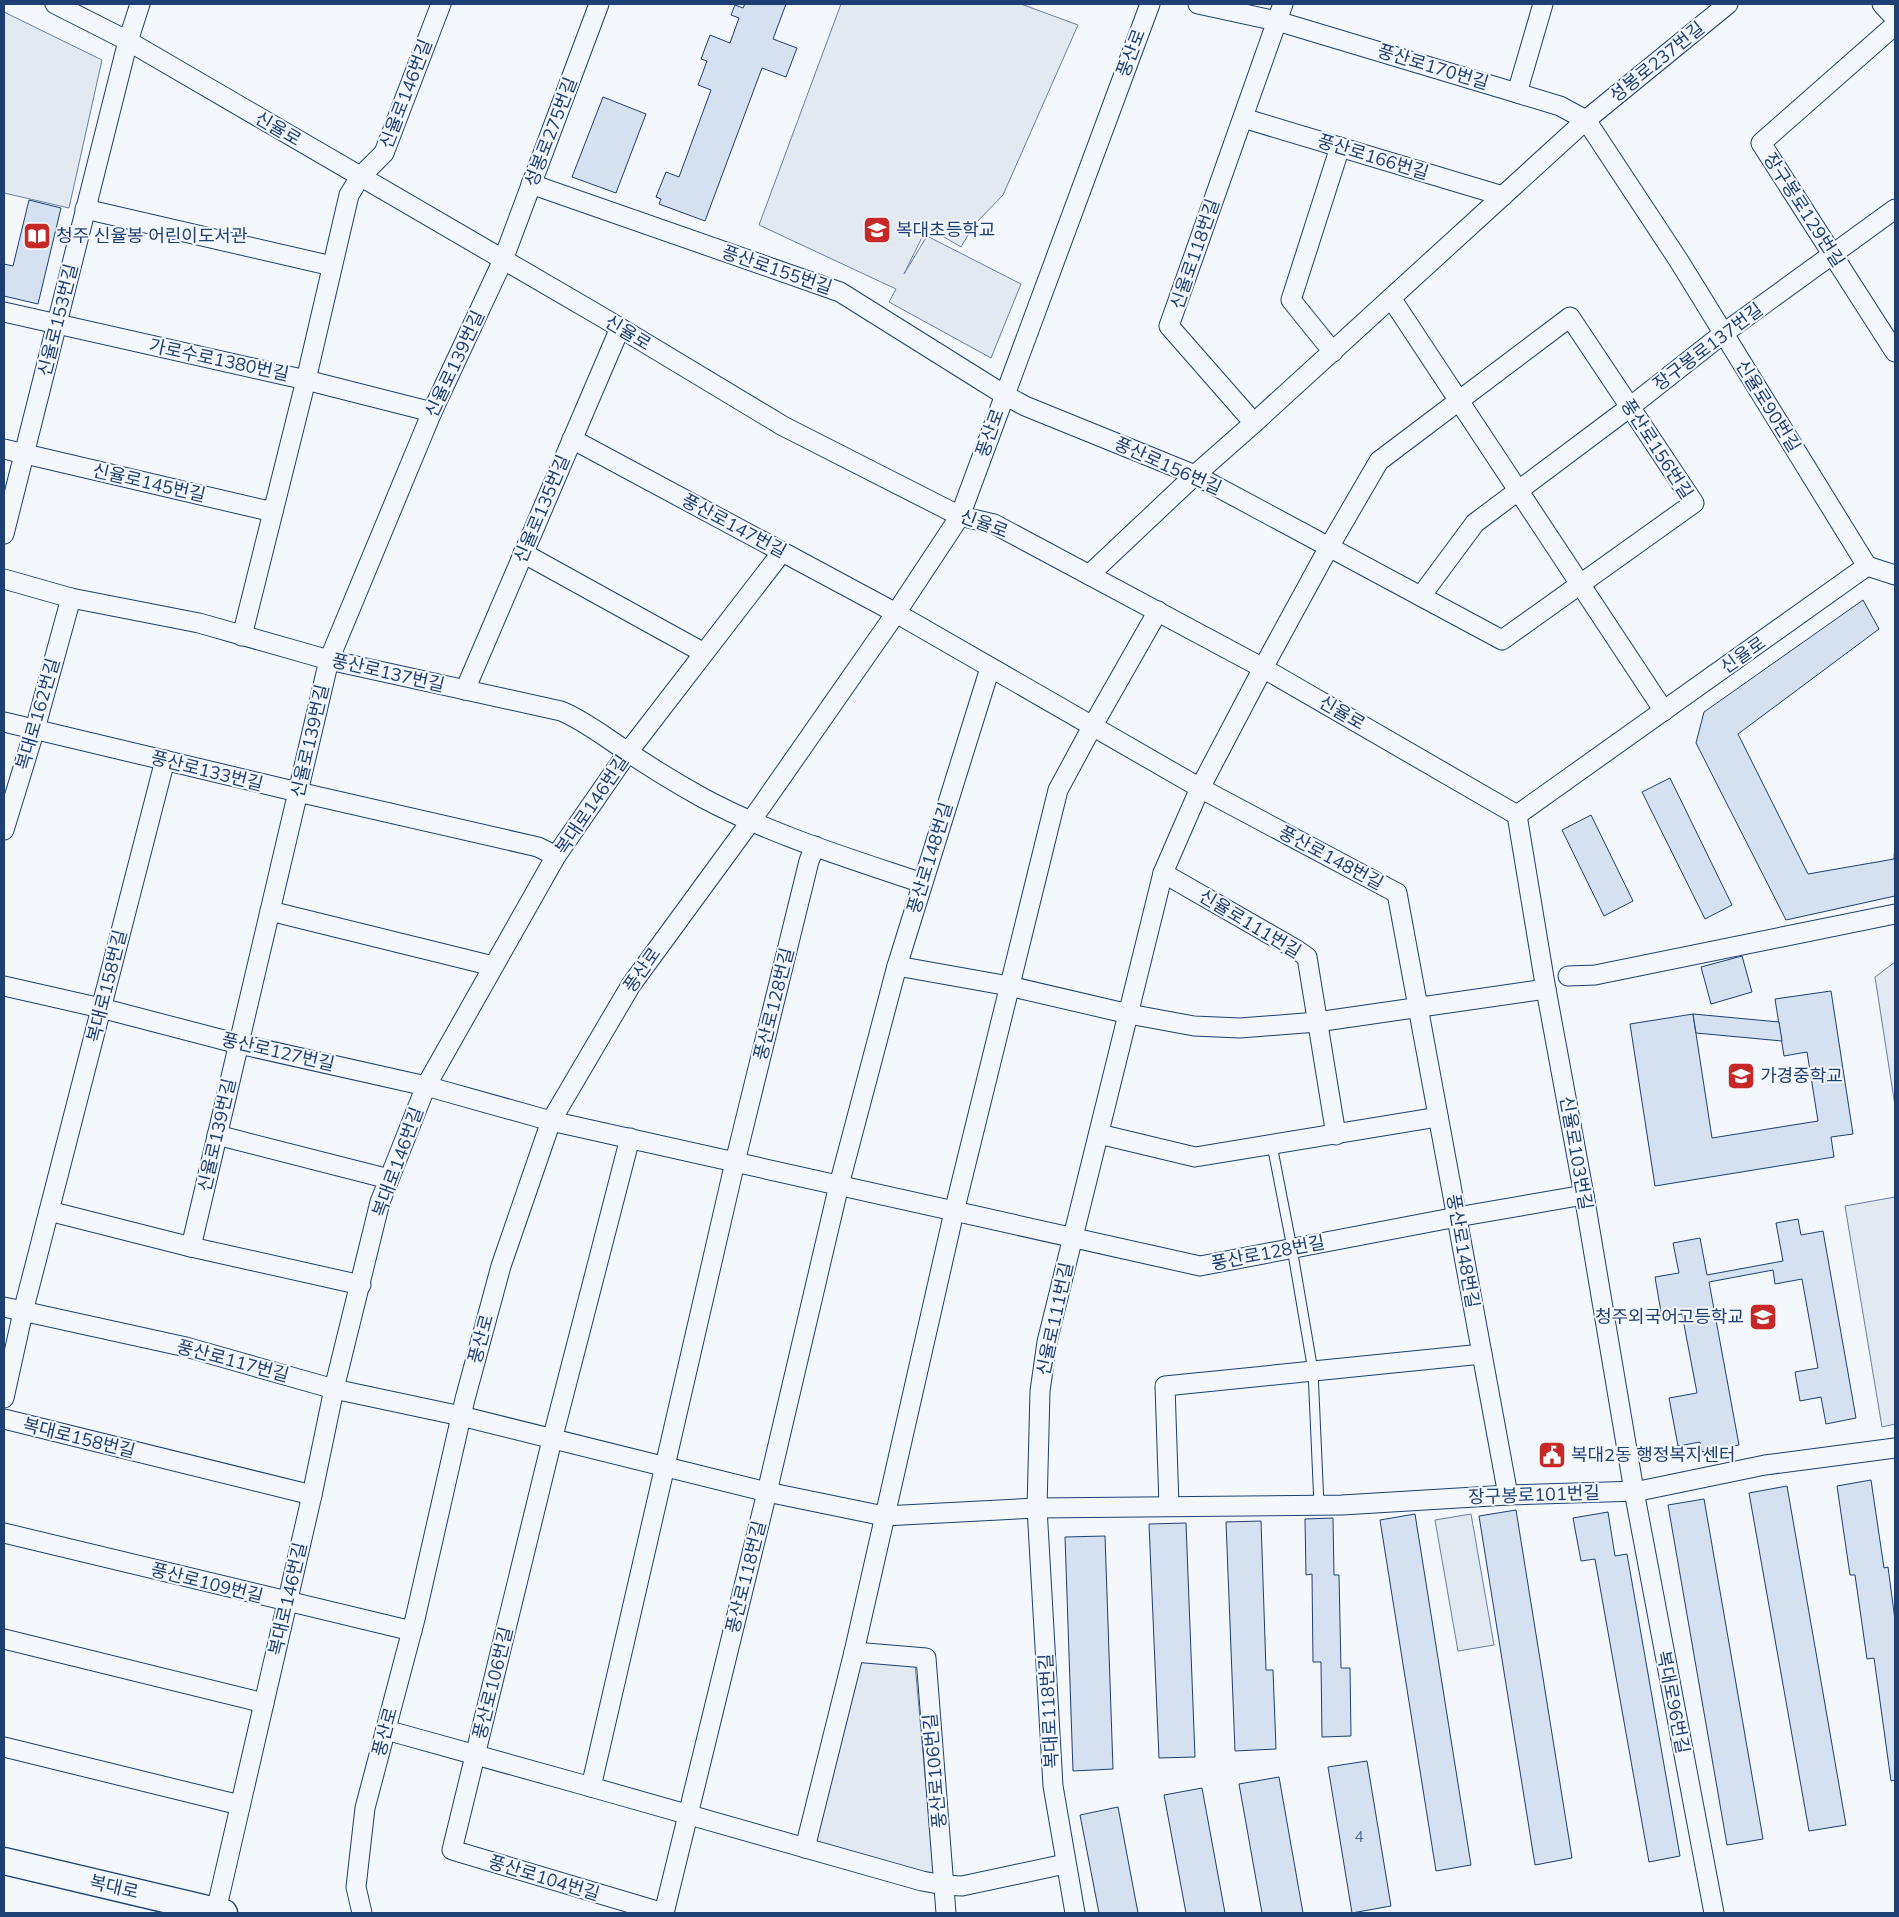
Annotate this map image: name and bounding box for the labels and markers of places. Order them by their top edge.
school or university icon: 복대초등학교 [862,215,892,245]
place label: 복대초등학교 [896,218,995,241]
library icon: 청주 신율봉 어린이도서관 [22,221,52,251]
place label: 청주 신율봉 어린이도서관 [56,224,248,247]
school or university icon: 가경중학교 [1726,1061,1756,1091]
place label: 가경중학교 [1760,1064,1843,1087]
school or university icon: 청주외국어고등학교 [1748,1302,1778,1332]
place label: 청주외국어고등학교 [1595,1305,1744,1328]
public building icon: 복대2동 행정복지센터 [1537,1440,1567,1470]
place label: 복대2동 행정복지센터 [1571,1443,1736,1466]

